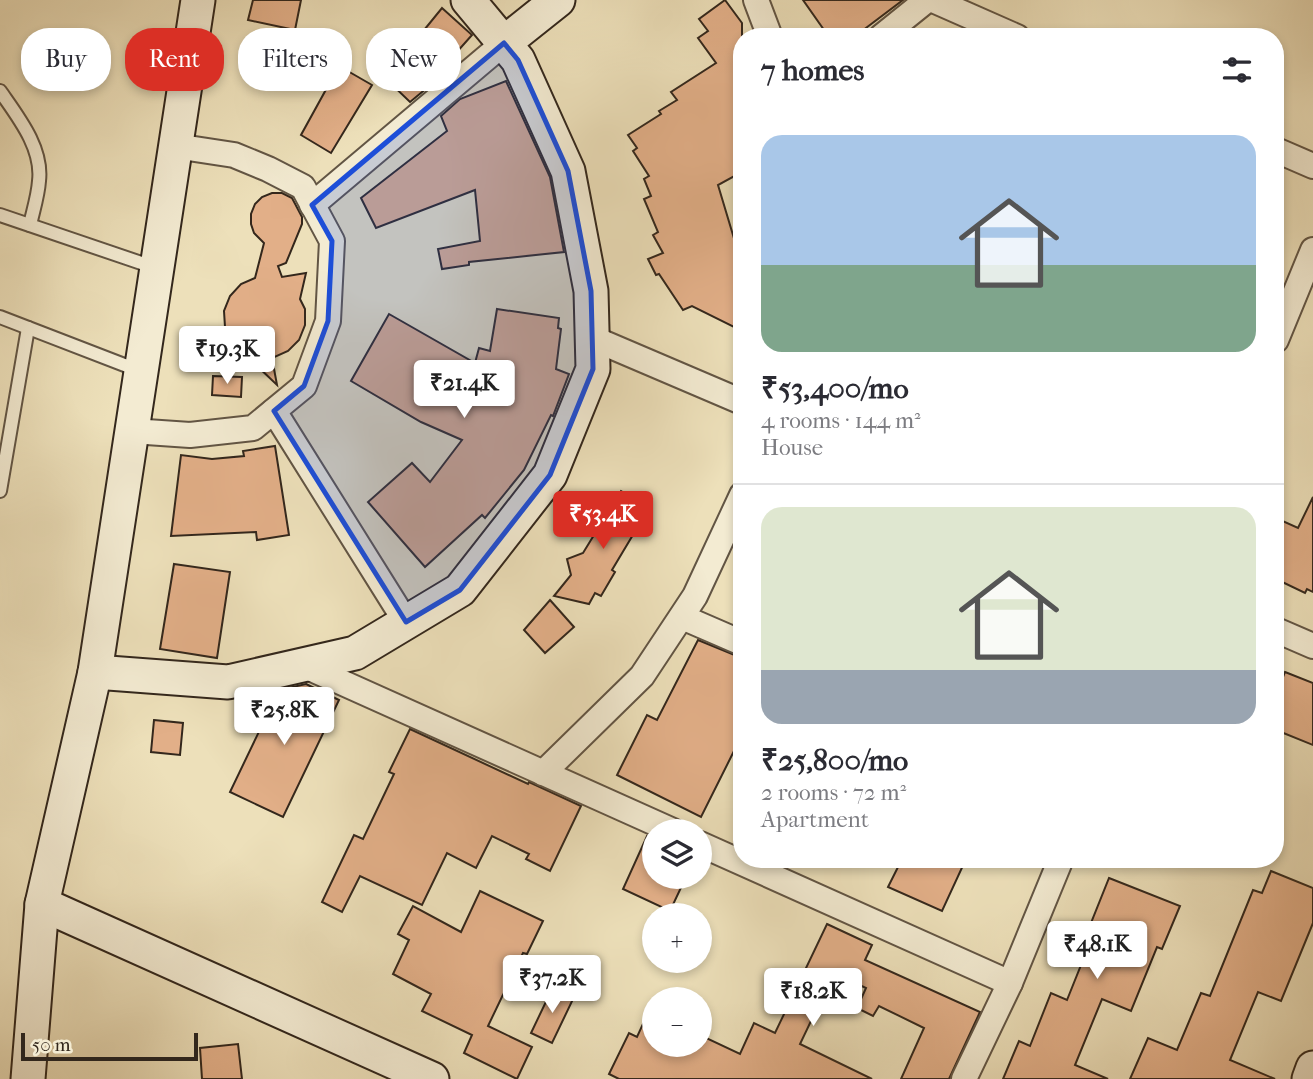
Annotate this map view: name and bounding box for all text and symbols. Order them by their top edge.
chip: Buy [21,28,111,91]
chip: Rent [125,28,224,91]
chip: Filters [238,28,352,91]
chip: New [366,28,461,91]
icon: filters [1218,51,1256,89]
text: 7 homes [761,53,864,88]
icon: home [946,180,1072,306]
pin: ₹19.3K [170,326,284,386]
text: ₹19.3K [195,335,259,362]
pin: ₹21.4K [407,360,521,420]
text: ₹21.4K [430,369,498,396]
text: ₹53,400/mo [761,371,909,406]
text: 4 rooms · 144 m² [761,407,921,434]
text: House [761,434,823,461]
pin: ₹53.4K [546,491,660,551]
text: ₹53.4K [569,500,637,527]
icon: home [946,552,1072,678]
pin: ₹25.8K [227,688,341,747]
text: ₹25.8K [250,696,318,723]
text: ₹25,800/mo [761,743,908,778]
text: 2 rooms · 72 m² [761,779,906,806]
text: Apartment [761,806,869,833]
map controls [642,819,712,1057]
button: layers [642,819,712,889]
button: + [642,903,712,973]
pin: ₹48.1K [1040,922,1154,981]
text: ₹48.1K [1063,930,1131,957]
pin: ₹37.2K [495,956,609,1015]
text: ₹37.2K [519,964,585,991]
pin: ₹18.2K [756,968,870,1028]
text: ₹18.2K [780,977,846,1004]
button: − [642,987,712,1057]
scale bar [21,1030,198,1062]
text: 50 m [32,1034,71,1056]

